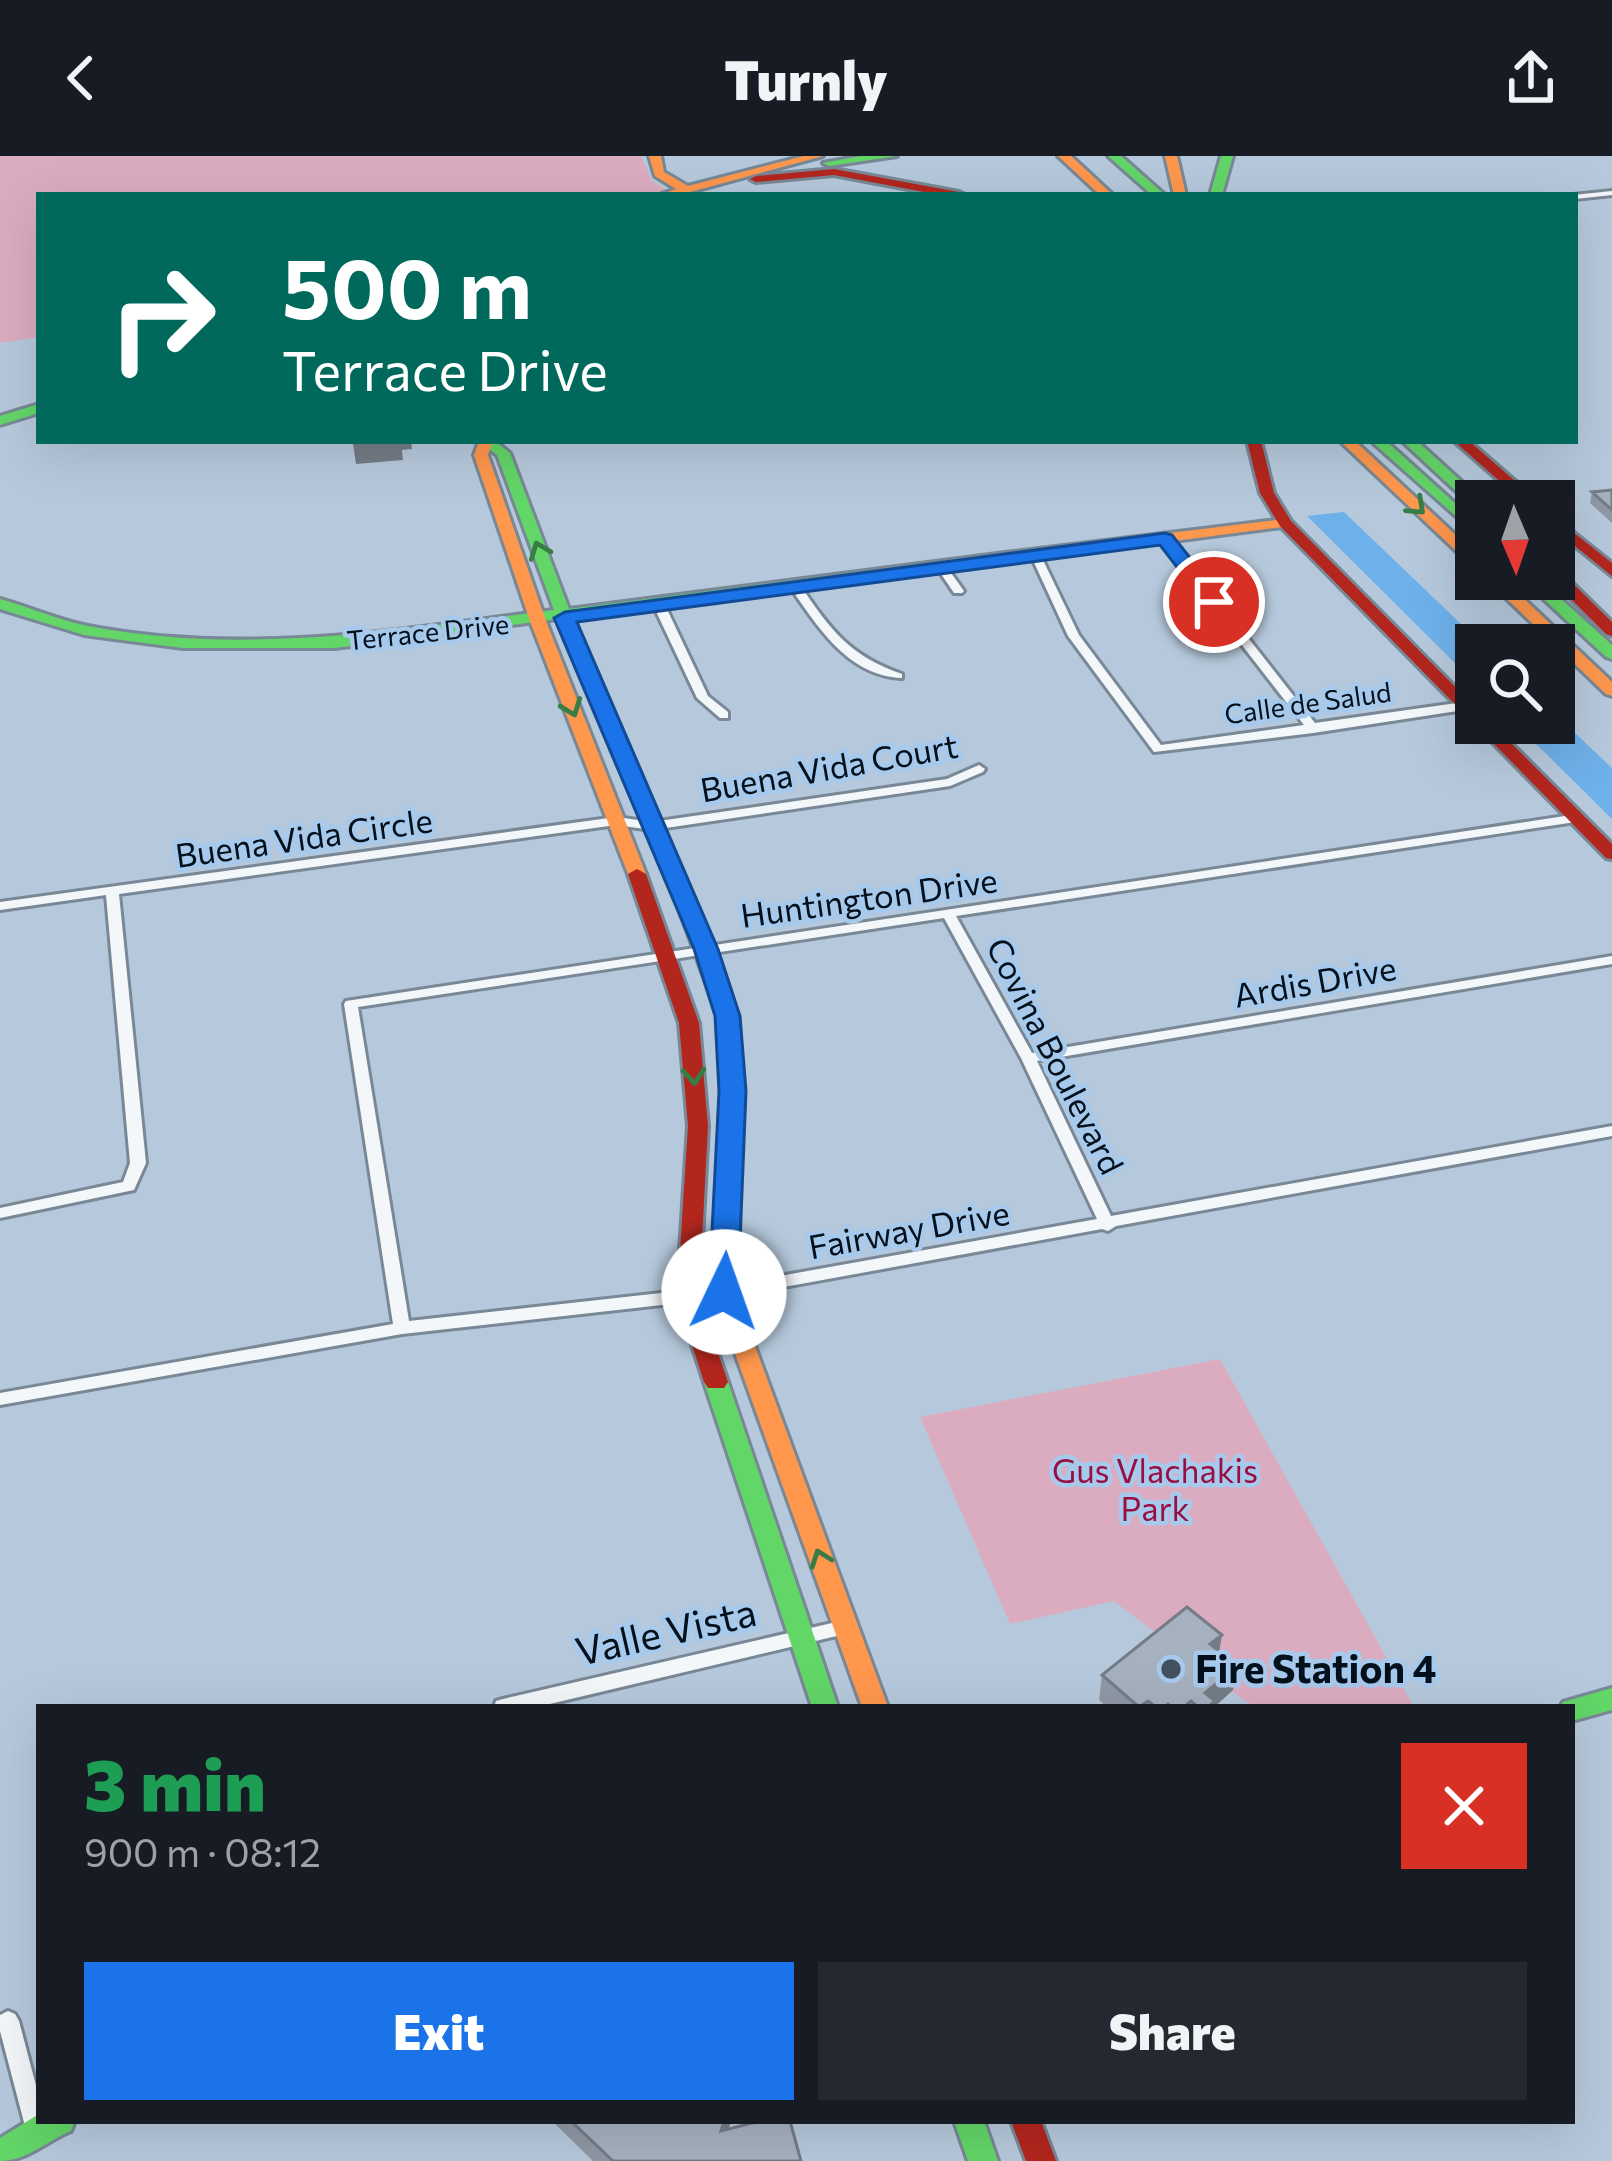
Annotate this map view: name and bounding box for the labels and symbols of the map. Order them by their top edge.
north arrow [1455,480,1575,600]
one-way arrow [1403,492,1425,514]
one-way arrow [529,540,554,561]
pin [1163,551,1265,653]
street label: Terrace Drive [345,607,511,656]
street label: Calle de Salud [1222,674,1393,731]
one-way arrow [557,696,582,717]
street label: Buena Vida Court [697,724,961,809]
street label: Buena Vida Circle [173,798,435,875]
street label: Huntington Drive [738,858,1000,935]
street label: Covina Boulevard [979,930,1134,1180]
street label: Ardis Drive [1230,946,1399,1015]
one-way arrow [681,1067,706,1086]
street label: Fairway Drive [805,1191,1012,1266]
position arrow [661,1229,787,1355]
park label: Gus Vlachakis Park [1052,1449,1258,1528]
one-way arrow [810,1548,834,1569]
street label: Valle Vista [571,1586,760,1674]
place label: Fire Station 4 [1195,1643,1437,1691]
marker: Fire Station 4 [1158,1656,1184,1682]

